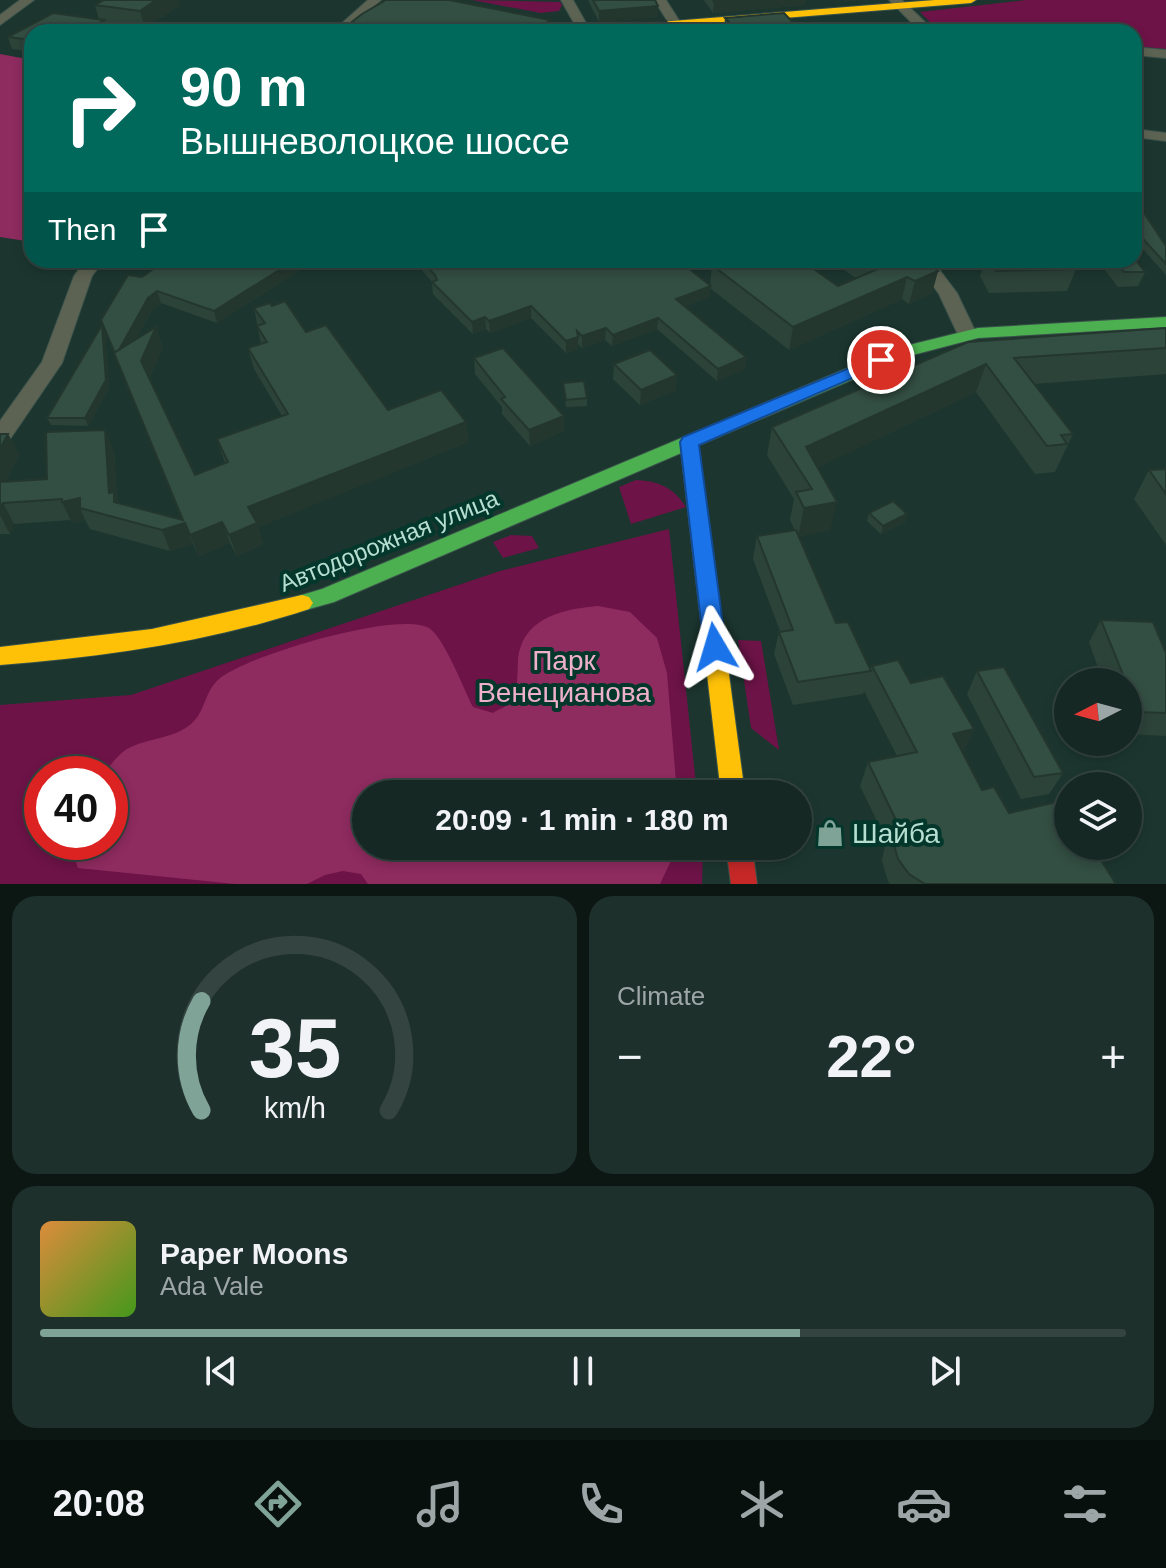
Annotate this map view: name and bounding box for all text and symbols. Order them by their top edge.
text: 90 m [180,55,308,118]
icon: right [48,56,152,160]
text: Вышневолоцкое шоссе [180,121,570,162]
icon: arrive [132,208,176,252]
text: Then [48,213,116,246]
pin [847,326,915,394]
icon: arrive [859,338,903,382]
street label: Автодорожная улица [275,484,503,597]
position arrow [673,605,757,689]
park label: Парк Венецианова [477,645,651,708]
north arrow [1054,668,1142,756]
map controls [1054,668,1142,860]
speed limit sign: 40 [24,756,128,860]
button: layers [1054,772,1142,860]
text: 20:09 · 1 min · 180 m [435,803,729,836]
shop icon: Шайба [815,818,845,848]
place label: Шайба [852,818,940,849]
text: Climate [617,981,705,1011]
text: 35 [248,1002,341,1095]
text: 22° [826,1023,917,1090]
text: − [617,1032,643,1081]
text: + [1100,1032,1126,1081]
text: km/h [264,1092,325,1124]
text: Paper Moons [160,1237,348,1270]
text: Ada Vale [160,1271,264,1301]
icon: previous [199,1349,243,1393]
icon: pause [561,1349,605,1393]
icon: next [923,1349,967,1393]
icon: directions [250,1476,306,1532]
icon: music [412,1476,468,1532]
icon: phone [573,1476,629,1532]
icon: climate [734,1476,790,1532]
icon: car [896,1476,952,1532]
icon: filters [1057,1476,1113,1532]
text: 20:08 [53,1483,145,1524]

